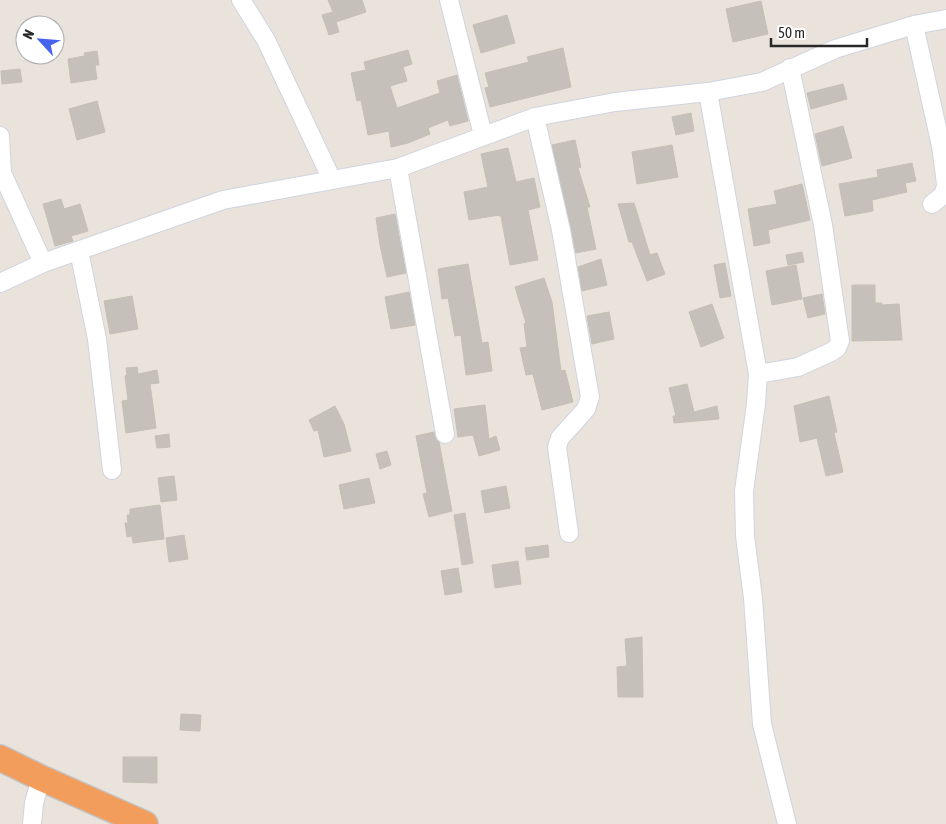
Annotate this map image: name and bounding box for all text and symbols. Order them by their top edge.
north arrow [15,15,65,65]
scale bar [771,15,867,47]
text: 50 m [778,24,805,41]
text: N [19,27,37,42]

